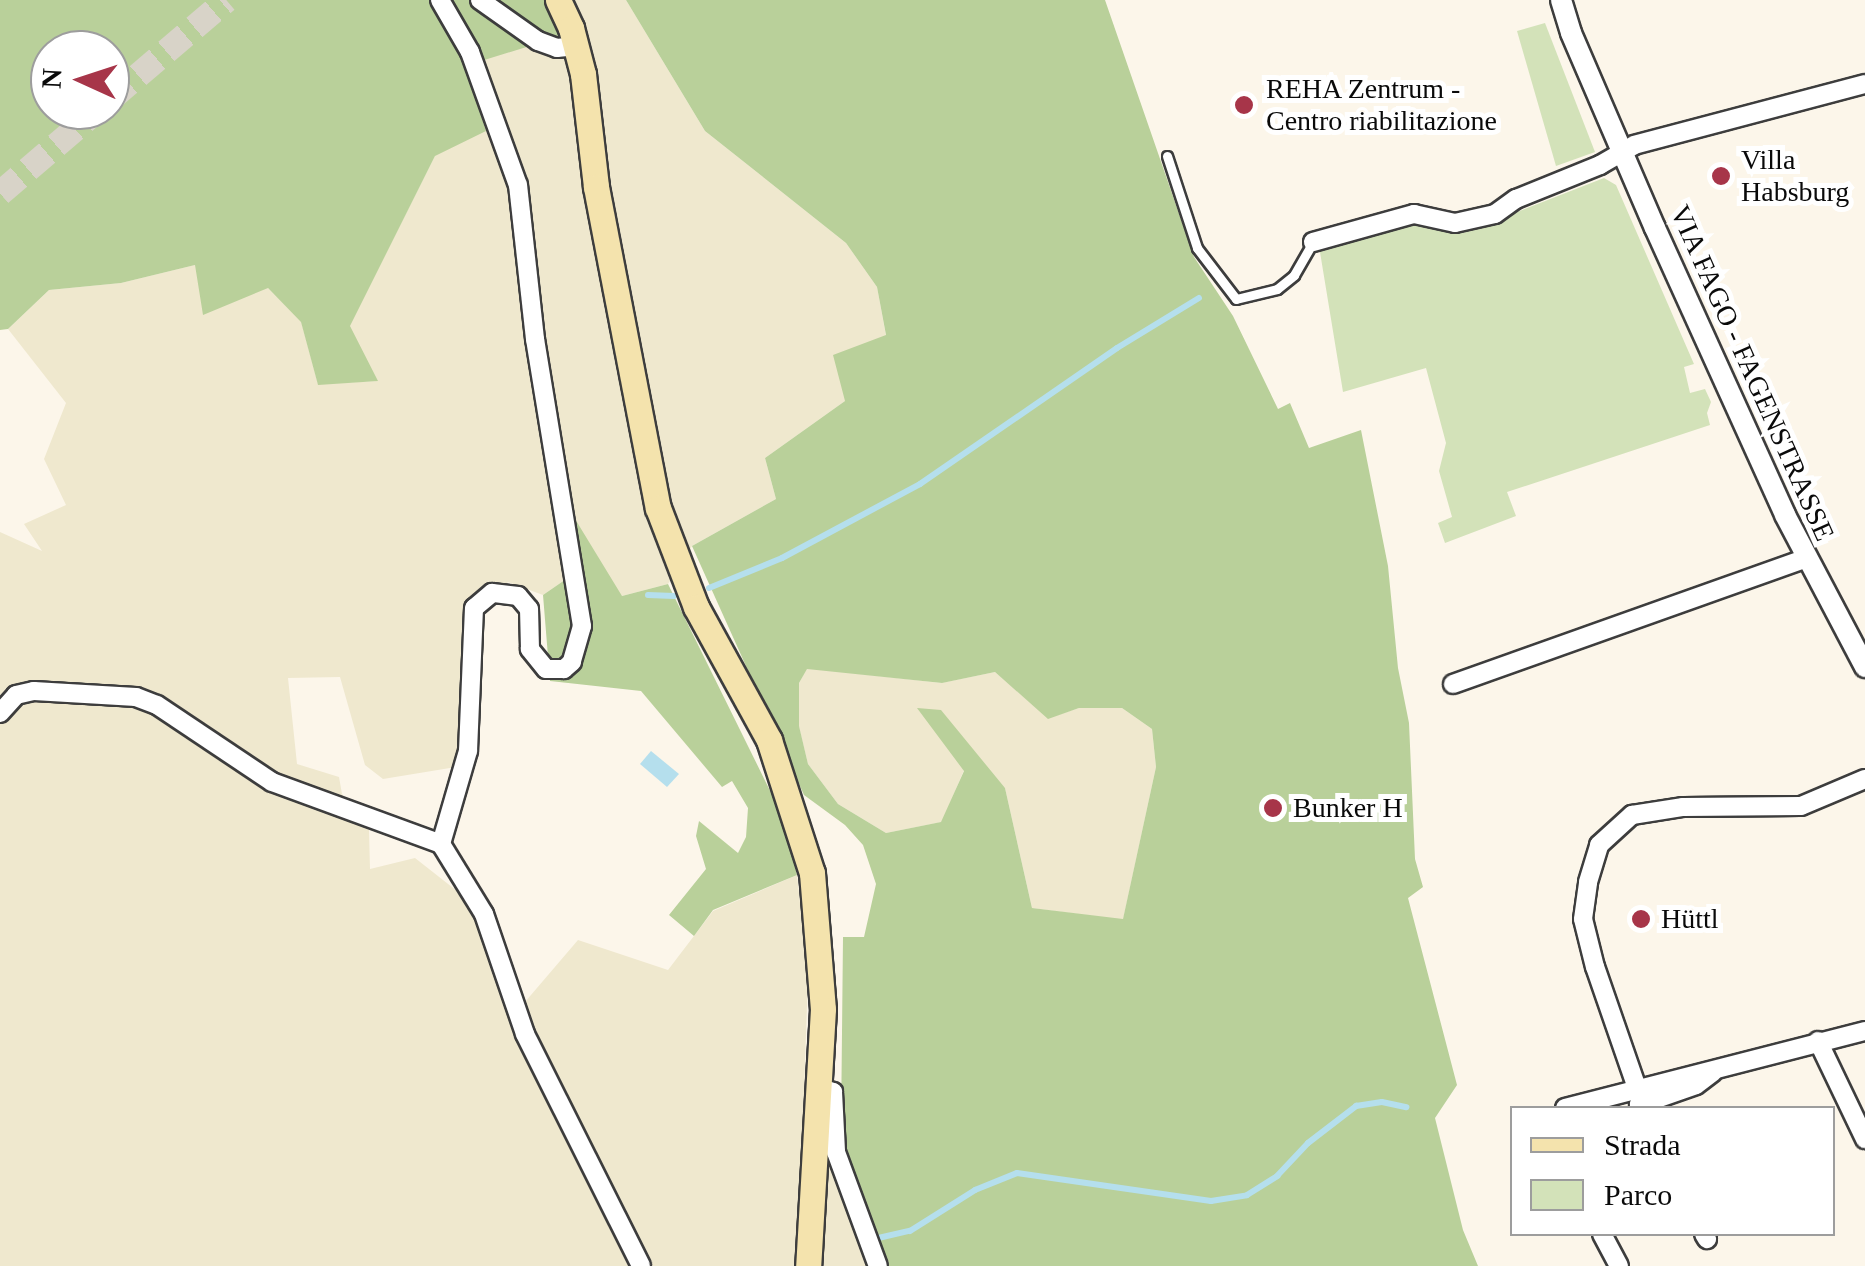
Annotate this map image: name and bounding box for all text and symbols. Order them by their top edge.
north arrow [30,30,130,130]
text: N [36,68,68,89]
place label: REHA Zentrum - Centro riabilitazione [1266,72,1497,138]
marker: REHA Zentrum - Centro riabilitazione [1231,92,1257,118]
place label: Villa Habsburg [1741,143,1849,209]
marker: Villa Habsburg [1710,165,1732,187]
street label: VIA FAGO - FAGENSTRASSE [1662,199,1842,547]
place label: Bunker H [1293,791,1403,825]
marker: Bunker H [1262,797,1284,819]
place label: Hüttl [1661,902,1719,936]
marker: Hüttl [1630,908,1652,930]
legend [1510,1106,1835,1236]
text: Strada [1604,1128,1681,1161]
text: Parco [1604,1178,1672,1211]

